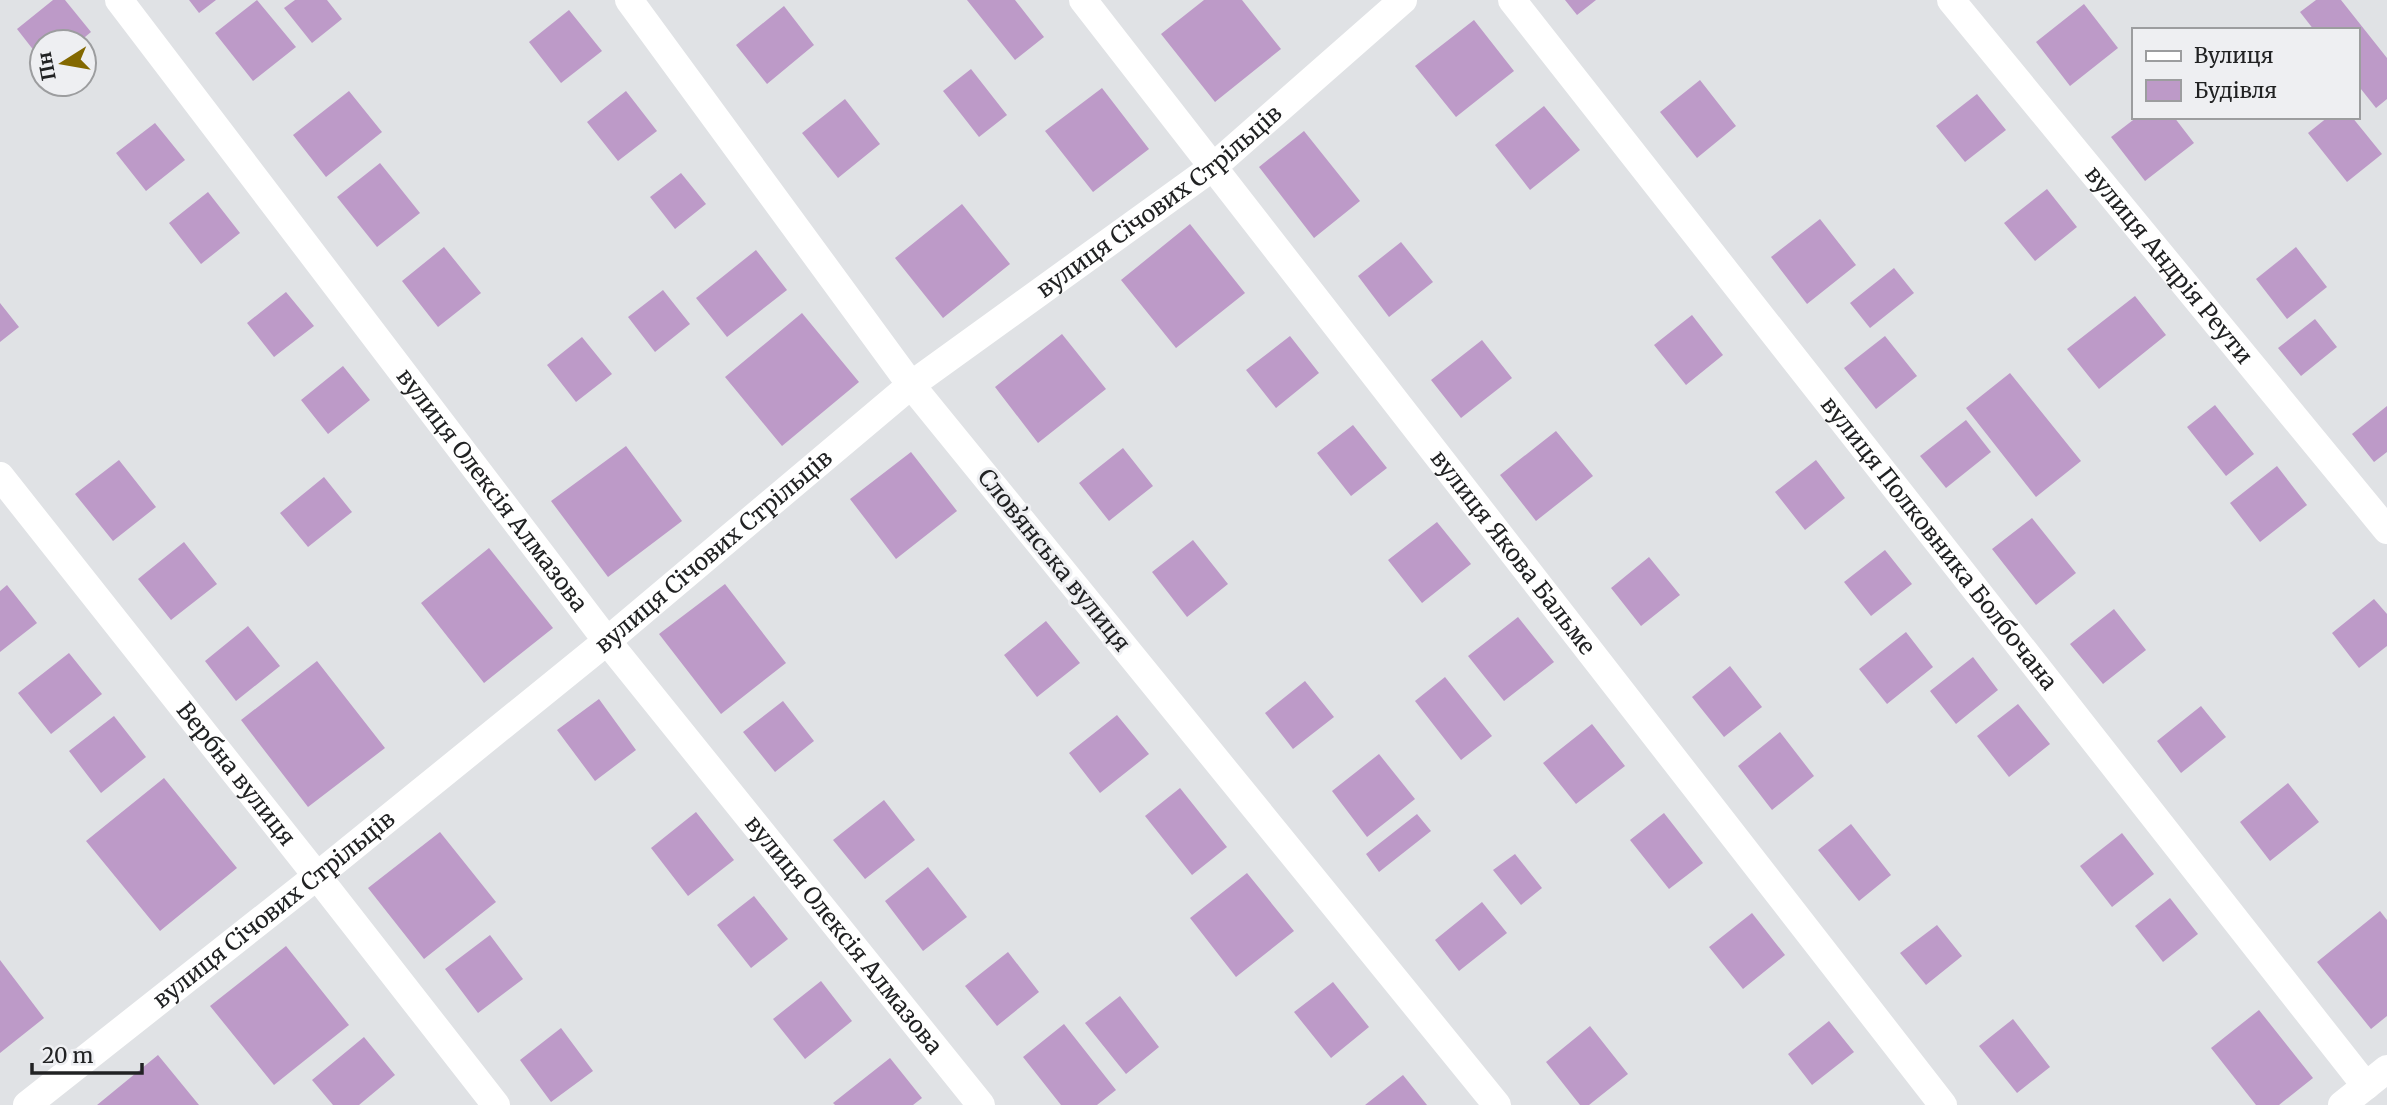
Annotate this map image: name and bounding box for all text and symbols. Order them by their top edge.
north arrow [28,28,98,98]
legend [2132,28,2359,119]
text: Вулиця [2194,42,2274,69]
text: Пн [32,50,61,83]
text: Будівля [2194,77,2277,104]
street label: вулиця Січових Стрільців [1031,98,1287,304]
street label: вулиця Андрія Реути [2079,160,2259,370]
street label: вулиця Олексія Алмазова [391,362,594,617]
street label: вулиця Полковника Болбочана [1815,390,2064,696]
street label: вулиця Січових Стрільців [589,443,838,659]
street label: вулиця Якова Бальме [1425,444,1602,660]
street label: Словʼянська вулиця [972,462,1137,657]
street label: Вербна вулиця [171,696,302,851]
street label: вулиця Січових Стрільців [147,804,400,1014]
street label: вулиця Олексія Алмазова [739,809,949,1060]
scale bar [32,1032,142,1076]
text: 20 m [42,1042,94,1069]

